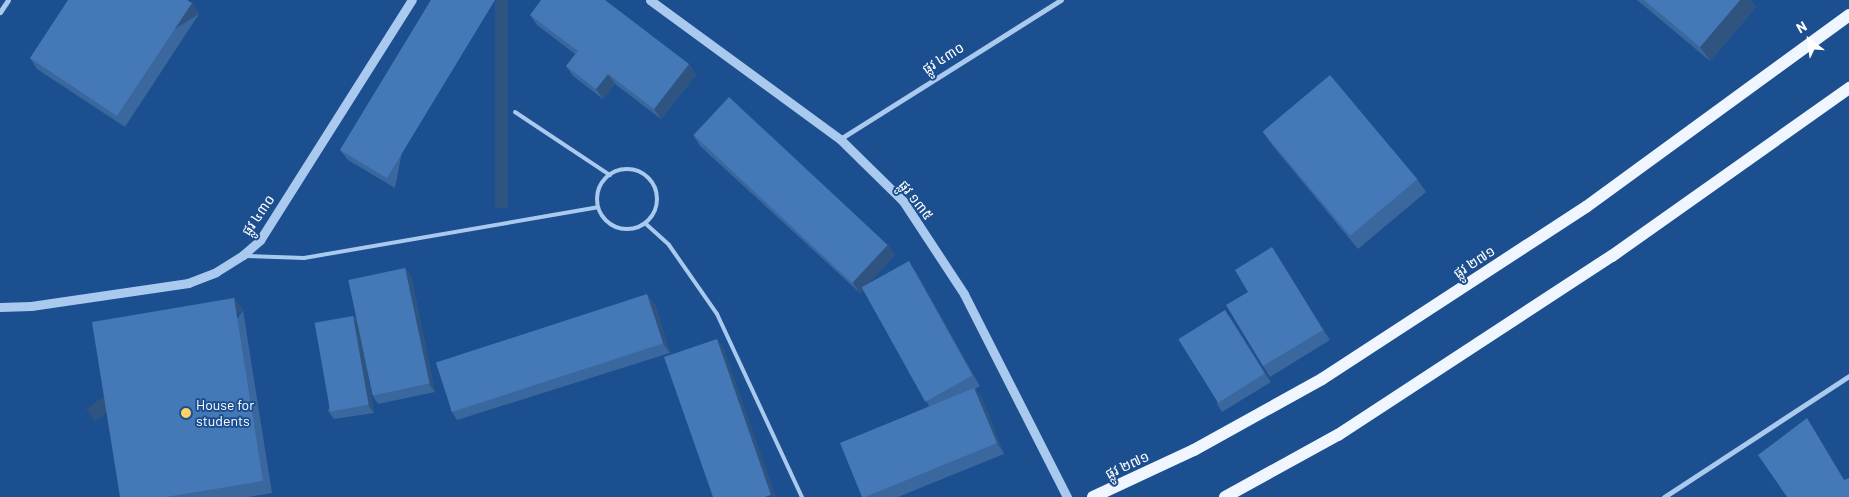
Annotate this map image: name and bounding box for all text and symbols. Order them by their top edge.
north arrow [1784,15,1834,65]
text: N [1793,17,1810,36]
street label: ផ្លូវ ៤៣០ [919,39,967,77]
street label: ផ្លូវ ១៣៥ [895,177,937,223]
street label: ផ្លូវ ៤៣០ [238,191,278,239]
street label: ផ្លូវ ២៧១ [1450,242,1498,282]
place label: House for students [196,397,254,430]
marker: House for students [180,407,192,419]
street label: ផ្លូវ ២៧១ [1102,448,1152,482]

